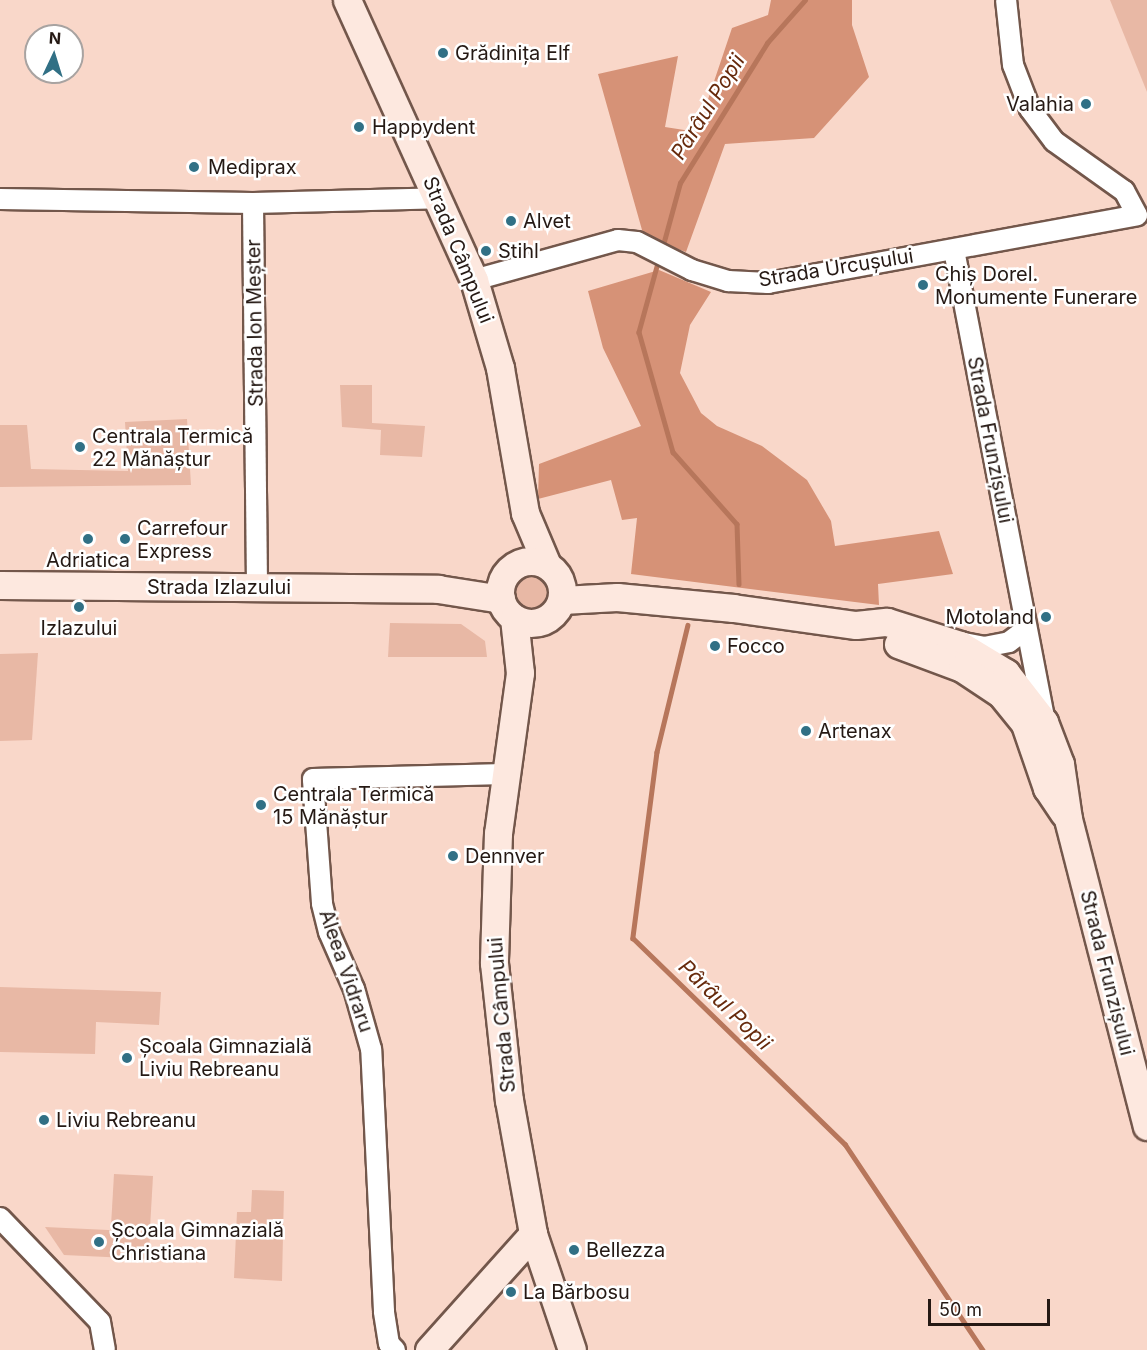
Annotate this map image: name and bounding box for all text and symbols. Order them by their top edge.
north arrow [24,24,84,84]
text: N [48,28,62,48]
place label: Grădinița Elf [455,41,570,65]
marker: Grădinița Elf [436,46,450,60]
water label: Pârâul Popii [666,50,750,164]
place label: Valahia [1006,92,1074,116]
marker: Valahia [1079,97,1093,111]
place label: Happydent [372,115,475,139]
marker: Happydent [350,118,368,136]
place label: Mediprax [208,155,297,179]
marker: Mediprax [185,158,203,176]
street label: Strada Câmpului [418,173,498,327]
place label: Alvet [523,209,571,233]
marker: Alvet [504,214,518,228]
street label: Strada Ion Meșter [242,239,268,407]
place label: Stihl [498,239,539,263]
marker: Stihl [479,244,493,258]
street label: Strada Urcușului [757,244,915,292]
place label: Chiș Dorel. Monumente Funerare [935,262,1137,309]
marker: Chiș Dorel. Monumente Funerare [916,278,930,292]
street label: Strada Frunzișului [962,355,1018,525]
place label: Centrala Termică 22 Mănăștur [92,424,253,471]
marker: Centrala Termică 22 Mănăștur [73,440,87,454]
place label: Carrefour Express [137,516,228,563]
marker: Adriatica [81,532,95,546]
marker: Carrefour Express [118,532,132,546]
place label: Adriatica [46,548,130,572]
street label: Strada Izlazului [147,575,291,599]
marker: Izlazului [72,600,86,614]
place label: Motoland [945,605,1034,629]
marker: Motoland [1039,610,1053,624]
place label: Izlazului [41,616,117,640]
place label: Focco [727,634,785,658]
marker: Focco [708,639,722,653]
place label: Artenax [818,719,892,743]
marker: Artenax [799,724,813,738]
place label: Centrala Termică 15 Mănăștur [273,782,434,829]
marker: Centrala Termică 15 Mănăștur [254,798,268,812]
place label: Dennver [465,844,544,868]
marker: Dennver [446,849,460,863]
street label: Strada Frunzișului [1075,888,1139,1058]
street label: Aleea Vidraru [314,907,378,1035]
street label: Strada Câmpului [483,936,521,1094]
water label: Pârâul Popii [673,954,777,1056]
place label: Școala Gimnazială Liviu Rebreanu [139,1034,312,1081]
marker: Școala Gimnazială Liviu Rebreanu [120,1051,134,1065]
place label: Liviu Rebreanu [56,1108,196,1132]
marker: Liviu Rebreanu [37,1113,51,1127]
place label: Școala Gimnazială Christiana [111,1218,284,1265]
marker: Școala Gimnazială Christiana [92,1235,106,1249]
place label: Bellezza [586,1238,665,1262]
marker: Bellezza [567,1243,581,1257]
place label: La Bărbosu [523,1280,630,1304]
marker: La Bărbosu [504,1285,518,1299]
scale bar [931,1287,1052,1325]
text: 50 m [939,1299,982,1320]

